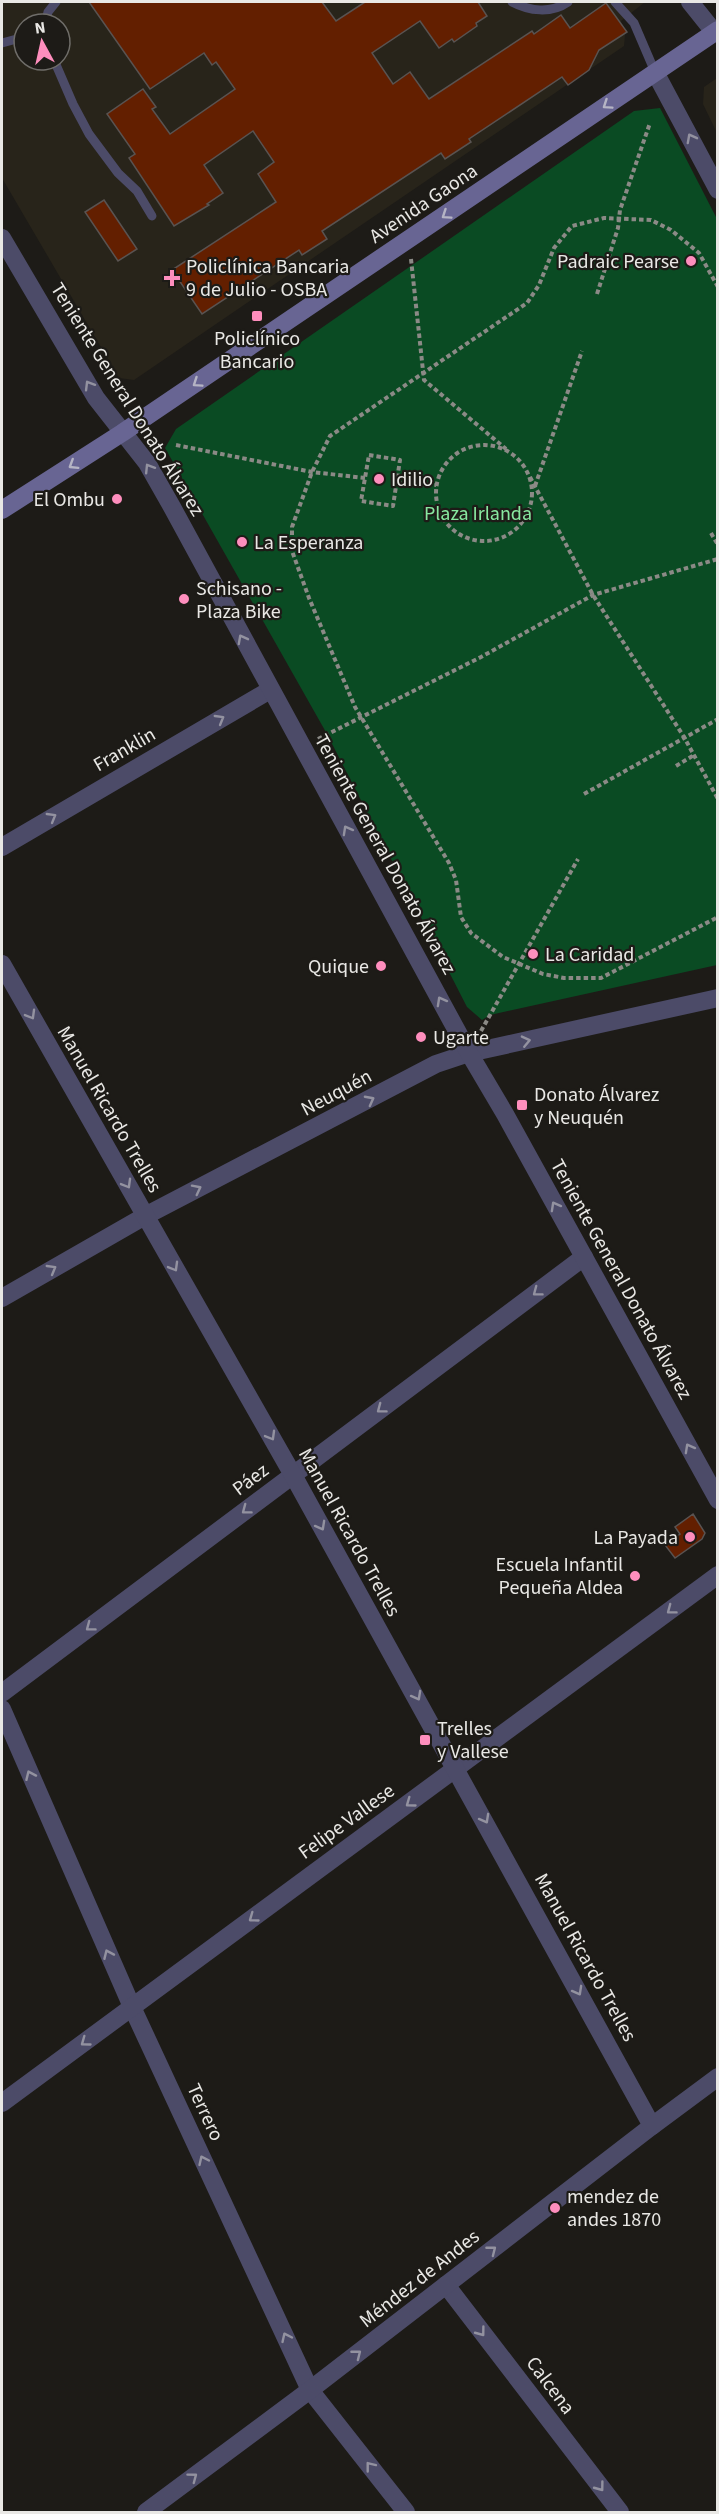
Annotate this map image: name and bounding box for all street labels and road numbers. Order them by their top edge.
street label: Avenida Gaona [364,157,483,250]
street label: Teniente General Donato Álvarez [44,277,211,522]
street label: Franklin [88,721,161,779]
street label: Teniente General Donato Álvarez [307,729,463,980]
street label: Manuel Ricardo Trelles [50,1021,168,1198]
street label: Neuquén [296,1063,377,1123]
street label: Teniente General Donato Álvarez [543,1154,699,1405]
street label: Manuel Ricardo Trelles [291,1443,407,1622]
street label: Páez [227,1457,275,1503]
street label: Felipe Vallese [293,1777,401,1866]
street label: Manuel Ricardo Trelles [527,1868,643,2047]
street label: Terrero [180,2079,231,2146]
street label: Méndez de Andes [354,2223,485,2335]
street label: Calcena [519,2351,581,2420]

